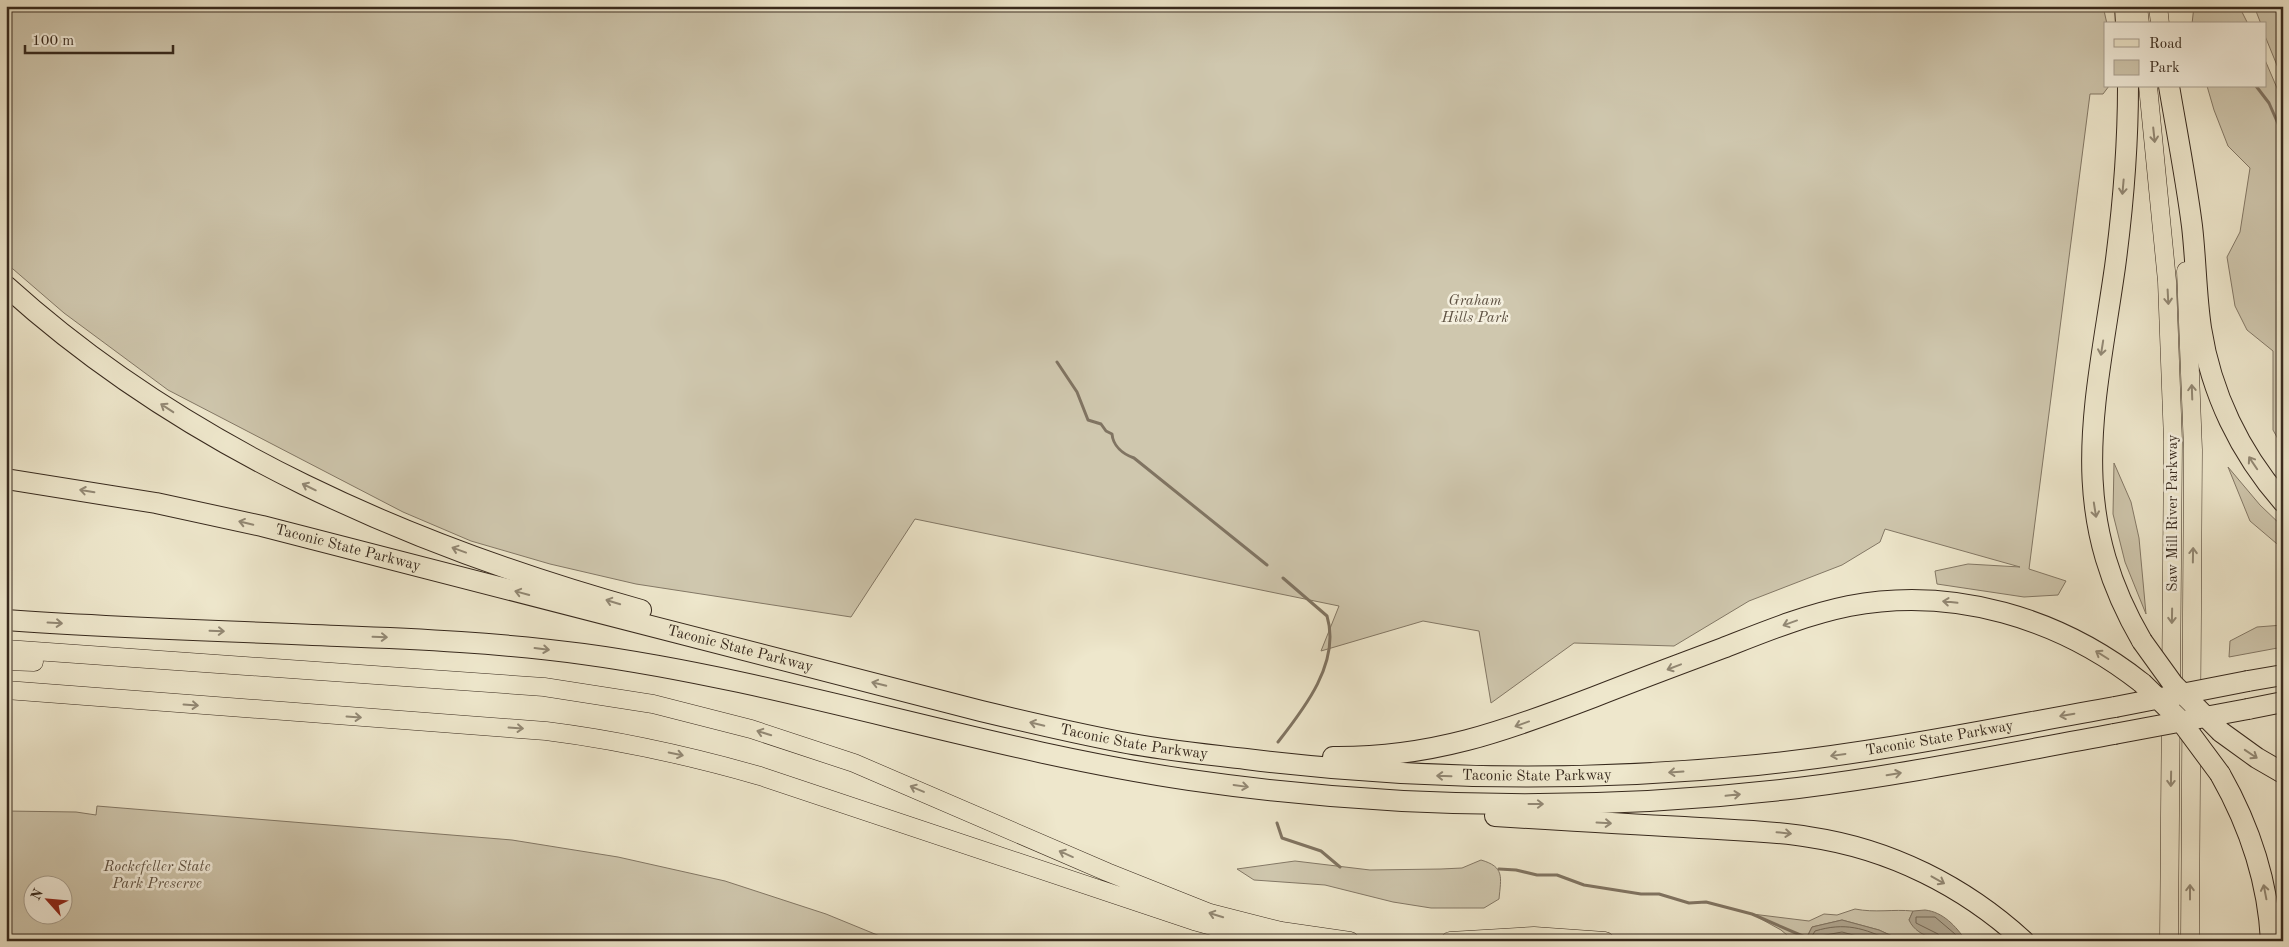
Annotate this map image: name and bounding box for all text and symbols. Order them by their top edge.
scale bar [25,22,172,54]
legend [2104,22,2266,88]
text: 100 m [32,34,74,49]
text: Road [2149,37,2183,52]
text: Park [2149,61,2180,76]
one-way arrow [2149,126,2159,142]
one-way arrow [2119,179,2128,195]
one-way arrow [2163,288,2172,304]
park label: Graham Hills Park [1440,294,1509,326]
one-way arrow [2097,340,2107,356]
one-way arrow [2187,384,2197,400]
one-way arrow [161,403,175,413]
street label: Saw Mill River Parkway [2166,434,2181,592]
one-way arrow [2248,456,2258,470]
one-way arrow [302,482,317,492]
one-way arrow [79,486,95,496]
one-way arrow [2090,502,2100,518]
one-way arrow [239,517,255,527]
street label: Taconic State Parkway [273,522,422,574]
one-way arrow [452,545,468,554]
one-way arrow [2188,547,2198,563]
one-way arrow [515,588,531,597]
one-way arrow [606,596,622,606]
one-way arrow [1942,597,1958,607]
one-way arrow [2167,608,2177,624]
one-way arrow [47,619,63,628]
one-way arrow [1783,619,1798,628]
street label: Taconic State Parkway [666,623,815,675]
one-way arrow [209,626,225,635]
one-way arrow [371,633,387,642]
one-way arrow [533,644,549,654]
one-way arrow [2096,650,2110,660]
one-way arrow [1667,662,1682,672]
one-way arrow [871,679,887,689]
one-way arrow [183,700,199,709]
one-way arrow [2059,711,2075,721]
one-way arrow [345,712,361,721]
street label: Taconic State Parkway [1865,718,2015,758]
one-way arrow [1029,719,1045,728]
one-way arrow [1515,720,1530,729]
street label: Taconic State Parkway [1059,722,1209,762]
one-way arrow [507,724,523,733]
one-way arrow [757,728,773,738]
one-way arrow [2244,749,2258,760]
one-way arrow [667,750,683,759]
one-way arrow [1830,750,1846,760]
street label: Taconic State Parkway [1462,767,1612,784]
one-way arrow [1668,767,1684,776]
one-way arrow [1886,769,1902,779]
one-way arrow [1436,771,1452,780]
one-way arrow [2166,771,2175,787]
one-way arrow [1232,781,1248,791]
one-way arrow [910,784,925,793]
one-way arrow [1725,790,1741,799]
one-way arrow [1528,799,1544,809]
one-way arrow [1596,818,1612,827]
one-way arrow [1776,829,1792,838]
one-way arrow [1059,849,1074,859]
park label: Rockefeller State Park Preserve [102,860,211,892]
north arrow [22,874,72,924]
one-way arrow [1931,875,1946,885]
one-way arrow [2185,884,2195,900]
one-way arrow [2260,885,2269,901]
text: N [29,886,46,902]
one-way arrow [1209,909,1225,919]

